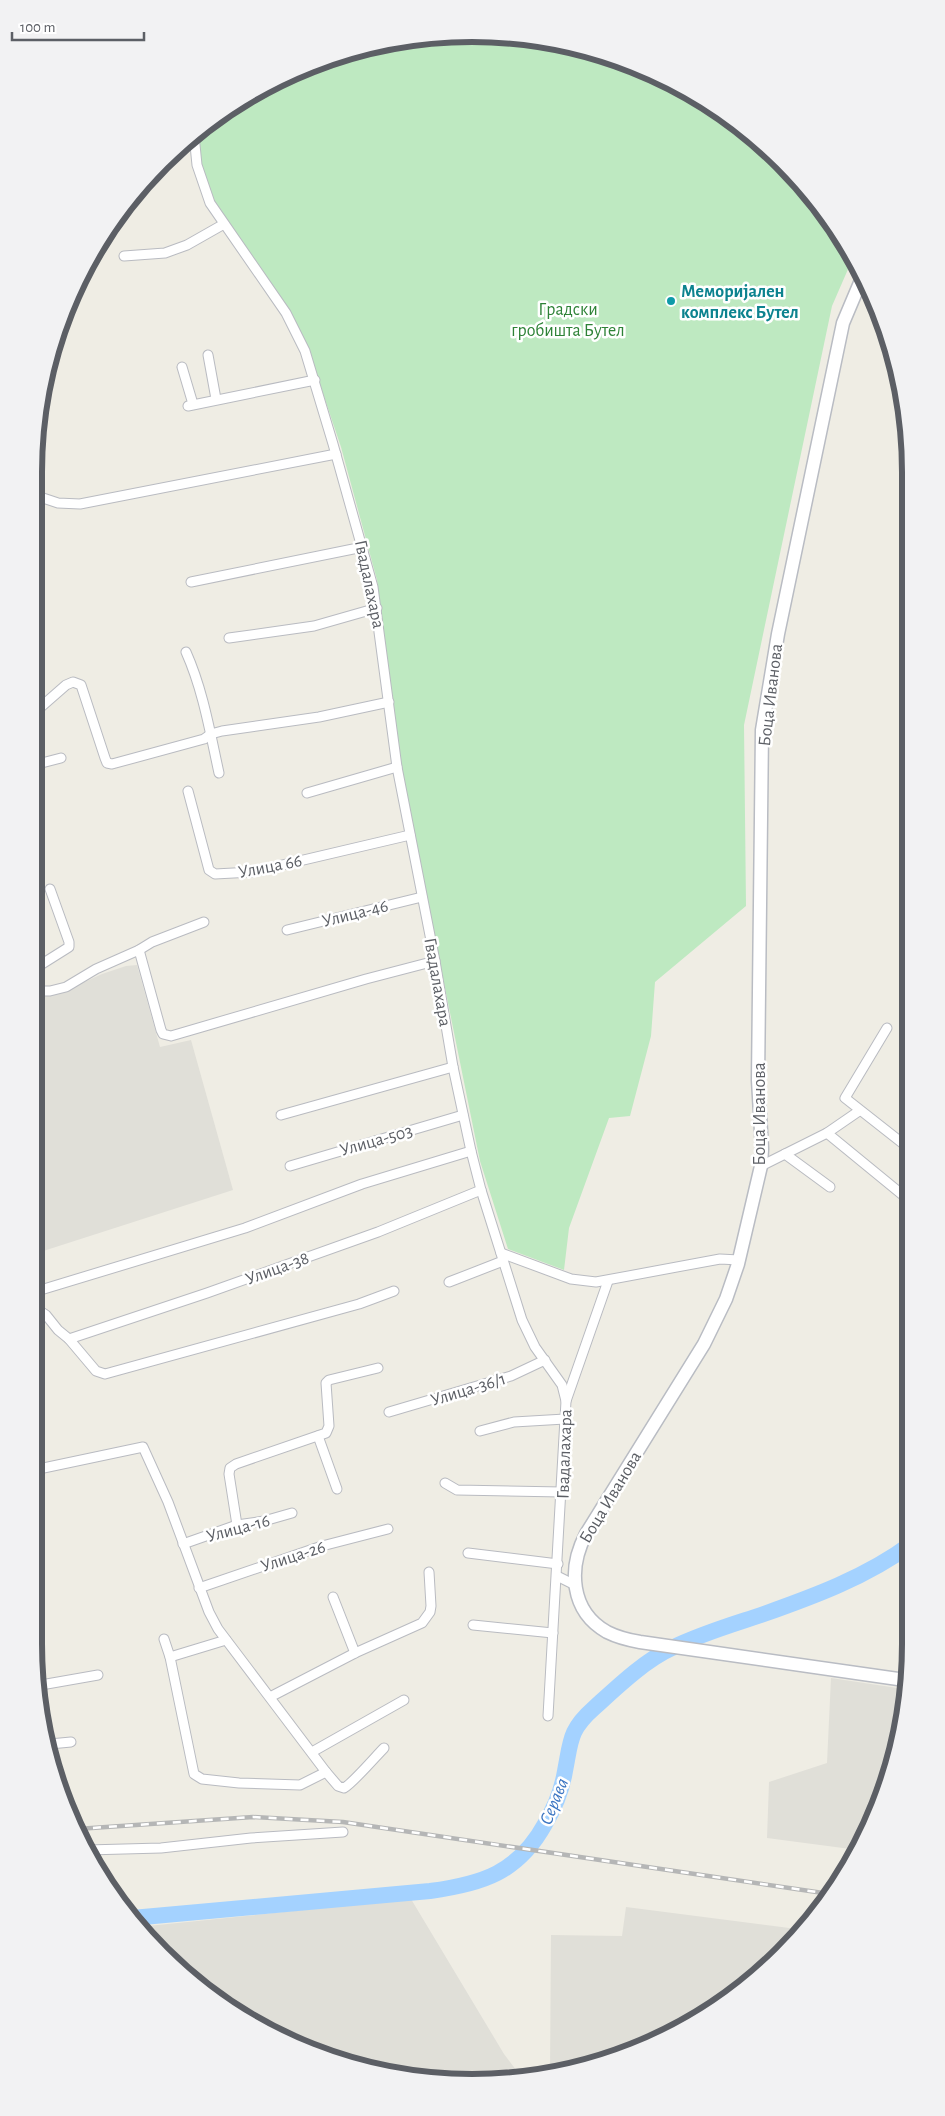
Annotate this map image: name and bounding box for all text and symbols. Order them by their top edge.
scale bar [12,10,145,42]
text: 100 m [20,20,55,35]
place label: Меморијален комплекс Бутел [681,283,799,322]
marker: Меморијален комплекс Бутел [665,295,677,307]
park label: Градски гробишта Бутел [511,301,625,340]
street label: Гвадалахара [351,538,387,630]
street label: Боца Иванова [756,643,786,748]
street label: Улица 66 [237,852,304,882]
street label: Улица-46 [320,897,390,931]
street label: Гвадалахара [420,936,454,1028]
street label: Боца Иванова [751,1062,769,1166]
street label: Улица-503 [338,1122,415,1160]
street label: Улица-38 [243,1249,312,1289]
street label: Улица-36/1 [429,1370,508,1410]
street label: Гвадалахара [554,1409,576,1499]
street label: Боца Иванова [576,1449,645,1546]
street label: Улица-16 [205,1512,272,1546]
street label: Улица-26 [259,1538,328,1576]
water label: Серава [536,1775,572,1828]

